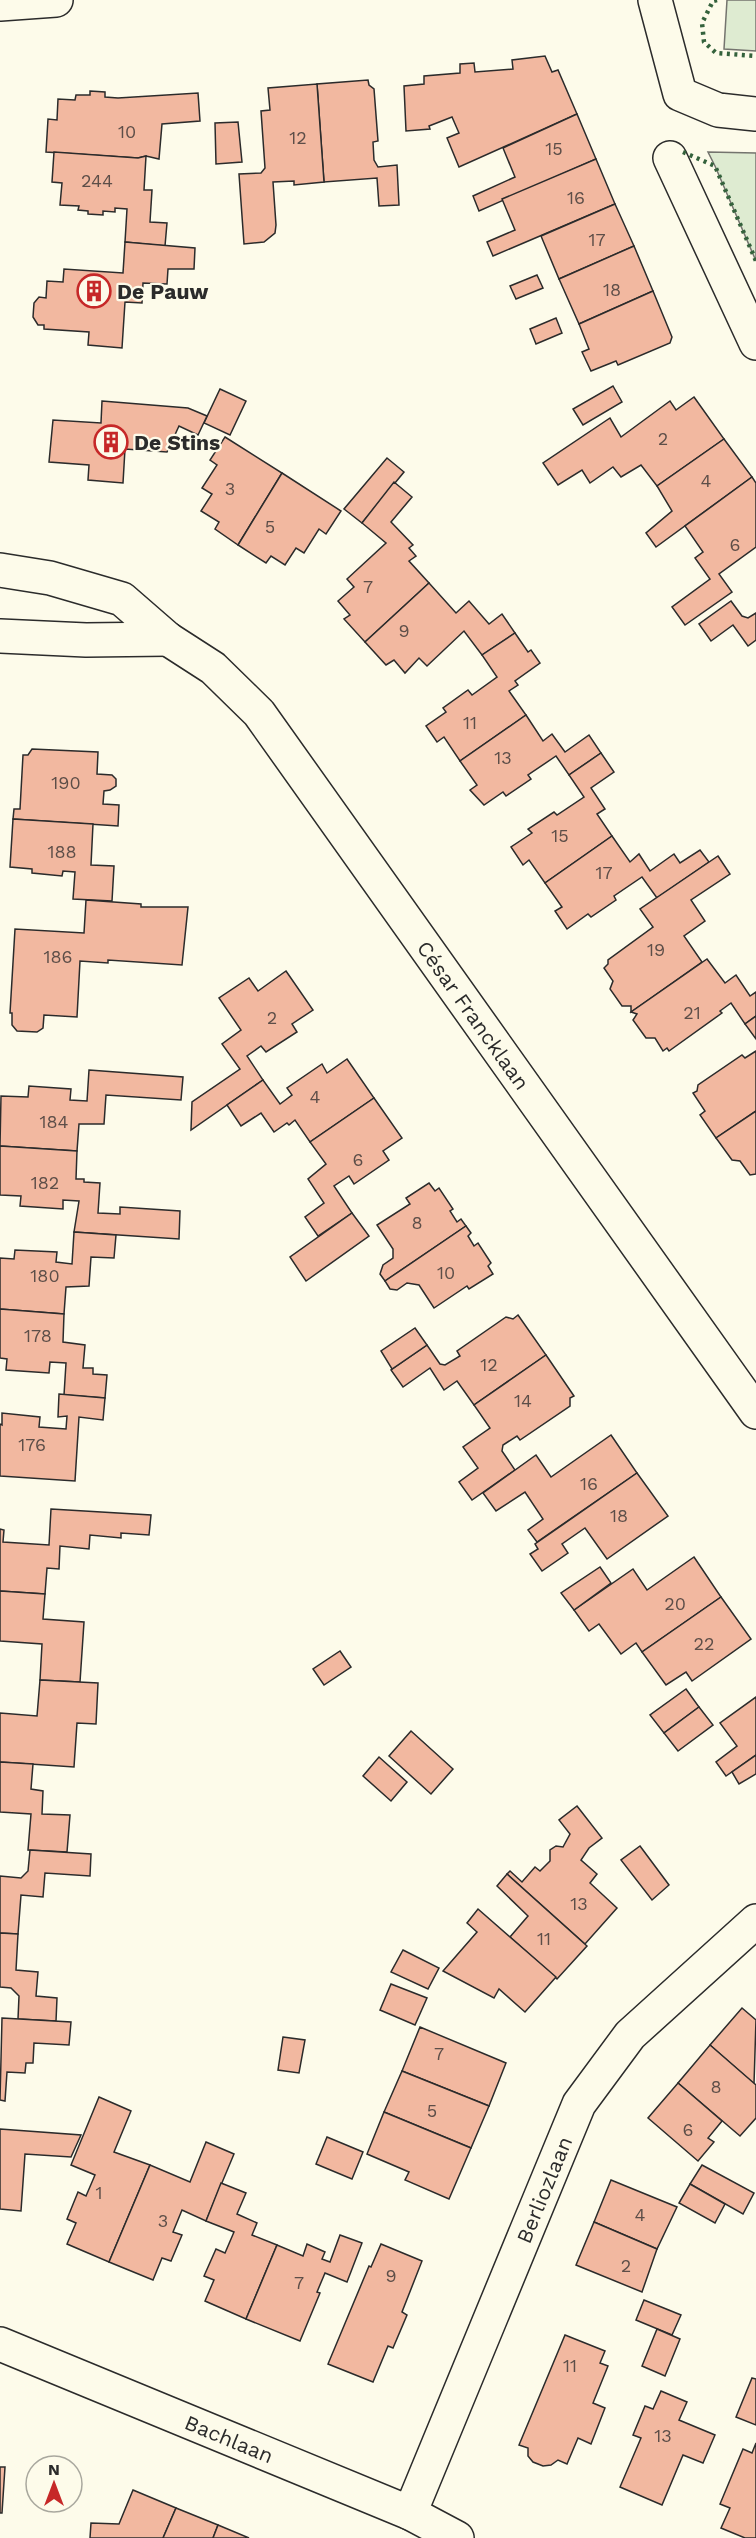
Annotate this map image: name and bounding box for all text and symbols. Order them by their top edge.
house number: 10 [118,121,136,142]
house number: 12 [289,127,307,148]
house number: 15 [545,138,563,159]
house number: 244 [81,170,113,191]
house number: 16 [567,187,585,208]
house number: 17 [588,229,606,250]
building icon: De Pauw [76,273,112,309]
place label: De Pauw [117,279,208,304]
house number: 18 [603,279,621,300]
building icon: De Stins [93,424,129,460]
house number: 2 [658,428,668,449]
place label: De Stins [134,430,220,455]
house number: 4 [701,470,712,491]
house number: 3 [225,478,235,499]
house number: 5 [265,516,275,537]
house number: 6 [730,534,740,555]
house number: 7 [363,576,373,597]
house number: 9 [398,620,410,641]
house number: 11 [463,712,477,733]
house number: 13 [494,747,512,768]
house number: 190 [51,772,81,793]
house number: 15 [551,825,569,846]
house number: 188 [47,841,77,862]
house number: 17 [595,862,613,883]
street label: César Francklaan [412,936,535,1094]
house number: 19 [647,939,665,960]
house number: 186 [43,946,73,967]
house number: 21 [683,1002,701,1023]
house number: 2 [267,1007,277,1028]
house number: 4 [310,1086,321,1107]
house number: 184 [39,1111,69,1132]
house number: 6 [353,1149,363,1170]
house number: 182 [31,1172,59,1193]
house number: 8 [411,1212,423,1233]
house number: 10 [437,1262,455,1283]
house number: 180 [30,1265,60,1286]
house number: 178 [24,1325,52,1346]
house number: 12 [480,1354,498,1375]
house number: 14 [514,1390,532,1411]
house number: 176 [18,1434,46,1455]
house number: 16 [580,1473,598,1494]
house number: 18 [610,1505,628,1526]
house number: 20 [664,1593,686,1614]
house number: 22 [694,1633,715,1654]
house number: 13 [570,1893,588,1914]
house number: 11 [537,1928,551,1949]
house number: 7 [434,2043,444,2064]
house number: 8 [710,2076,722,2097]
house number: 5 [427,2100,437,2121]
house number: 6 [683,2119,693,2140]
street label: Berliozlaan [510,2132,577,2247]
house number: 1 [95,2182,103,2203]
house number: 4 [635,2204,646,2225]
house number: 3 [158,2210,168,2231]
house number: 2 [621,2255,631,2276]
house number: 9 [385,2265,397,2286]
house number: 7 [294,2272,304,2293]
house number: 11 [563,2355,577,2376]
street label: Bachlaan [181,2409,277,2468]
house number: 13 [654,2425,672,2446]
north arrow [24,2454,84,2514]
text: N [48,2460,60,2479]

